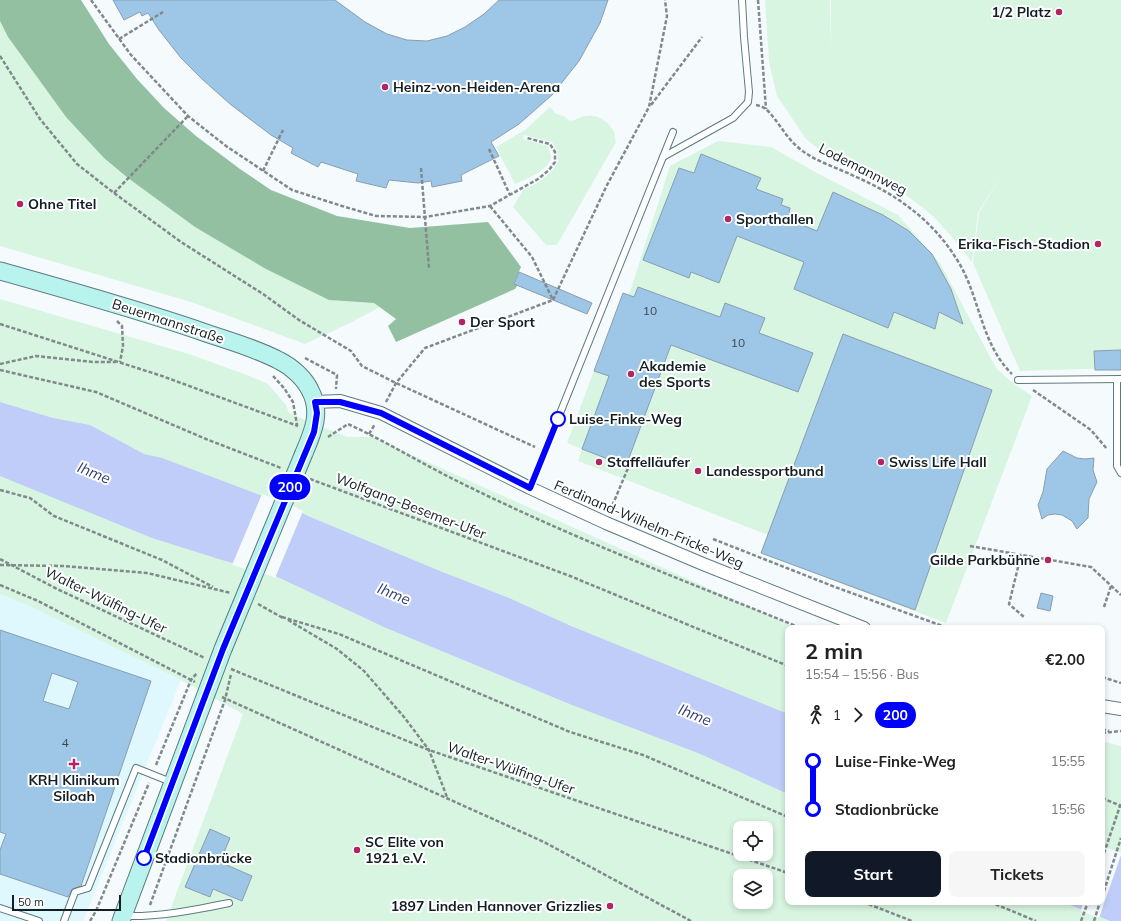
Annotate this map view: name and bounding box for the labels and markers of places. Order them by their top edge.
place label: 1/2 Platz [992,3,1051,21]
marker: 1/2 Platz [1054,7,1064,17]
place label: Heinz-von-Heiden-Arena [393,78,560,96]
marker: Heinz-von-Heiden-Arena [380,82,390,92]
place label: Ohne Titel [28,195,96,213]
marker: Ohne Titel [15,199,25,209]
place label: Sporthallen [736,210,814,228]
marker: Sporthallen [723,214,733,224]
place label: Erika-Fisch-Stadion [958,235,1090,253]
marker: Erika-Fisch-Stadion [1093,239,1103,249]
place label: Der Sport [470,313,536,331]
marker: Der Sport [457,317,467,327]
place label: Akademie des Sports [639,357,710,391]
marker: Akademie des Sports [626,369,636,379]
place label: Luise-Finke-Weg [569,410,682,428]
marker: Luise-Finke-Weg [550,411,566,427]
place label: Staffelläufer [607,453,690,471]
place label: Swiss Life Hall [889,453,987,471]
marker: Staffelläufer [594,457,604,467]
marker: Swiss Life Hall [876,457,886,467]
place label: Landessportbund [706,462,824,480]
marker: Landessportbund [693,466,703,476]
place label: Gilde Parkbühne [930,551,1040,569]
marker: Gilde Parkbühne [1043,555,1053,565]
marker: KRH Klinikum Siloah [68,758,80,770]
place label: KRH Klinikum Siloah [28,771,120,805]
place label: SC Elite von 1921 e.V. [365,833,444,867]
marker: SC Elite von 1921 e.V. [352,845,362,855]
place label: Stadionbrücke [155,849,252,867]
marker: Stadionbrücke [136,850,152,866]
place label: 1897 Linden Hannover Grizzlies [391,897,602,915]
marker: 1897 Linden Hannover Grizzlies [605,901,615,911]

